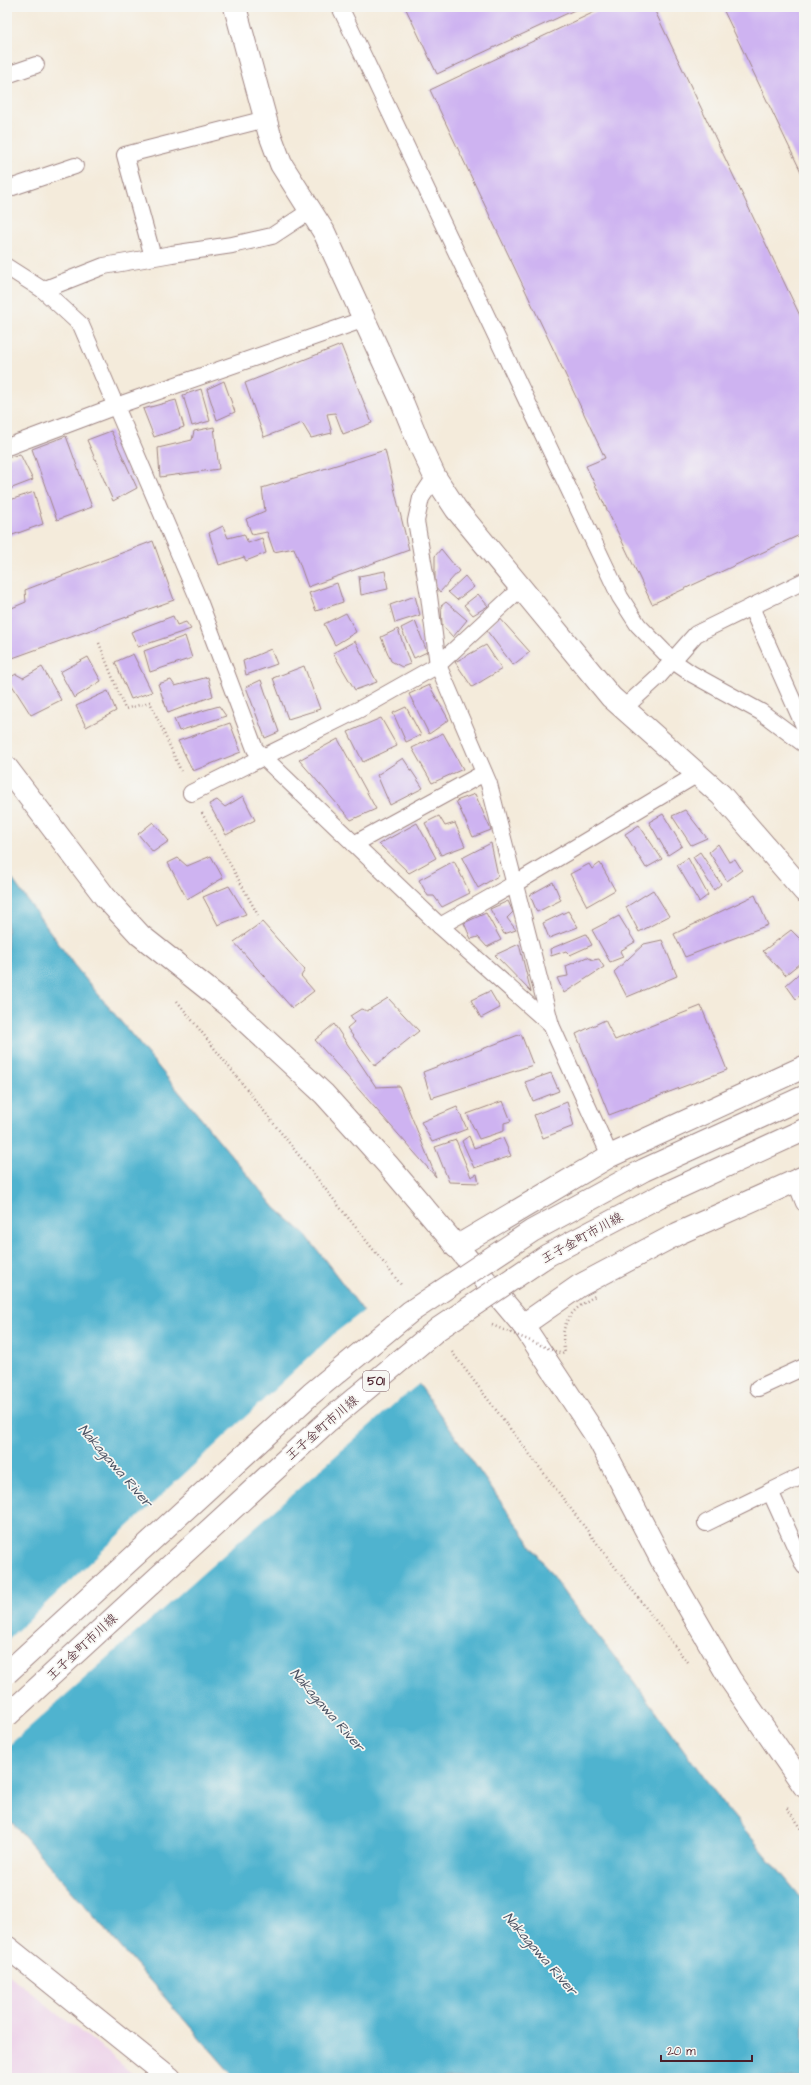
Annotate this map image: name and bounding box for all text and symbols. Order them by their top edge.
street label: 王子金町市川線 [538,1208,627,1268]
road number: 501 [363,1371,389,1391]
street label: 王子金町市川線 [282,1391,363,1465]
water label: Nakagawa River [73,1420,158,1513]
street label: 王子金町市川線 [43,1609,122,1685]
water label: Nakagawa River [285,1664,370,1757]
water label: Nakagawa River [498,1908,583,2001]
scale bar [661,2037,752,2063]
text: 20 m [667,2043,696,2060]

